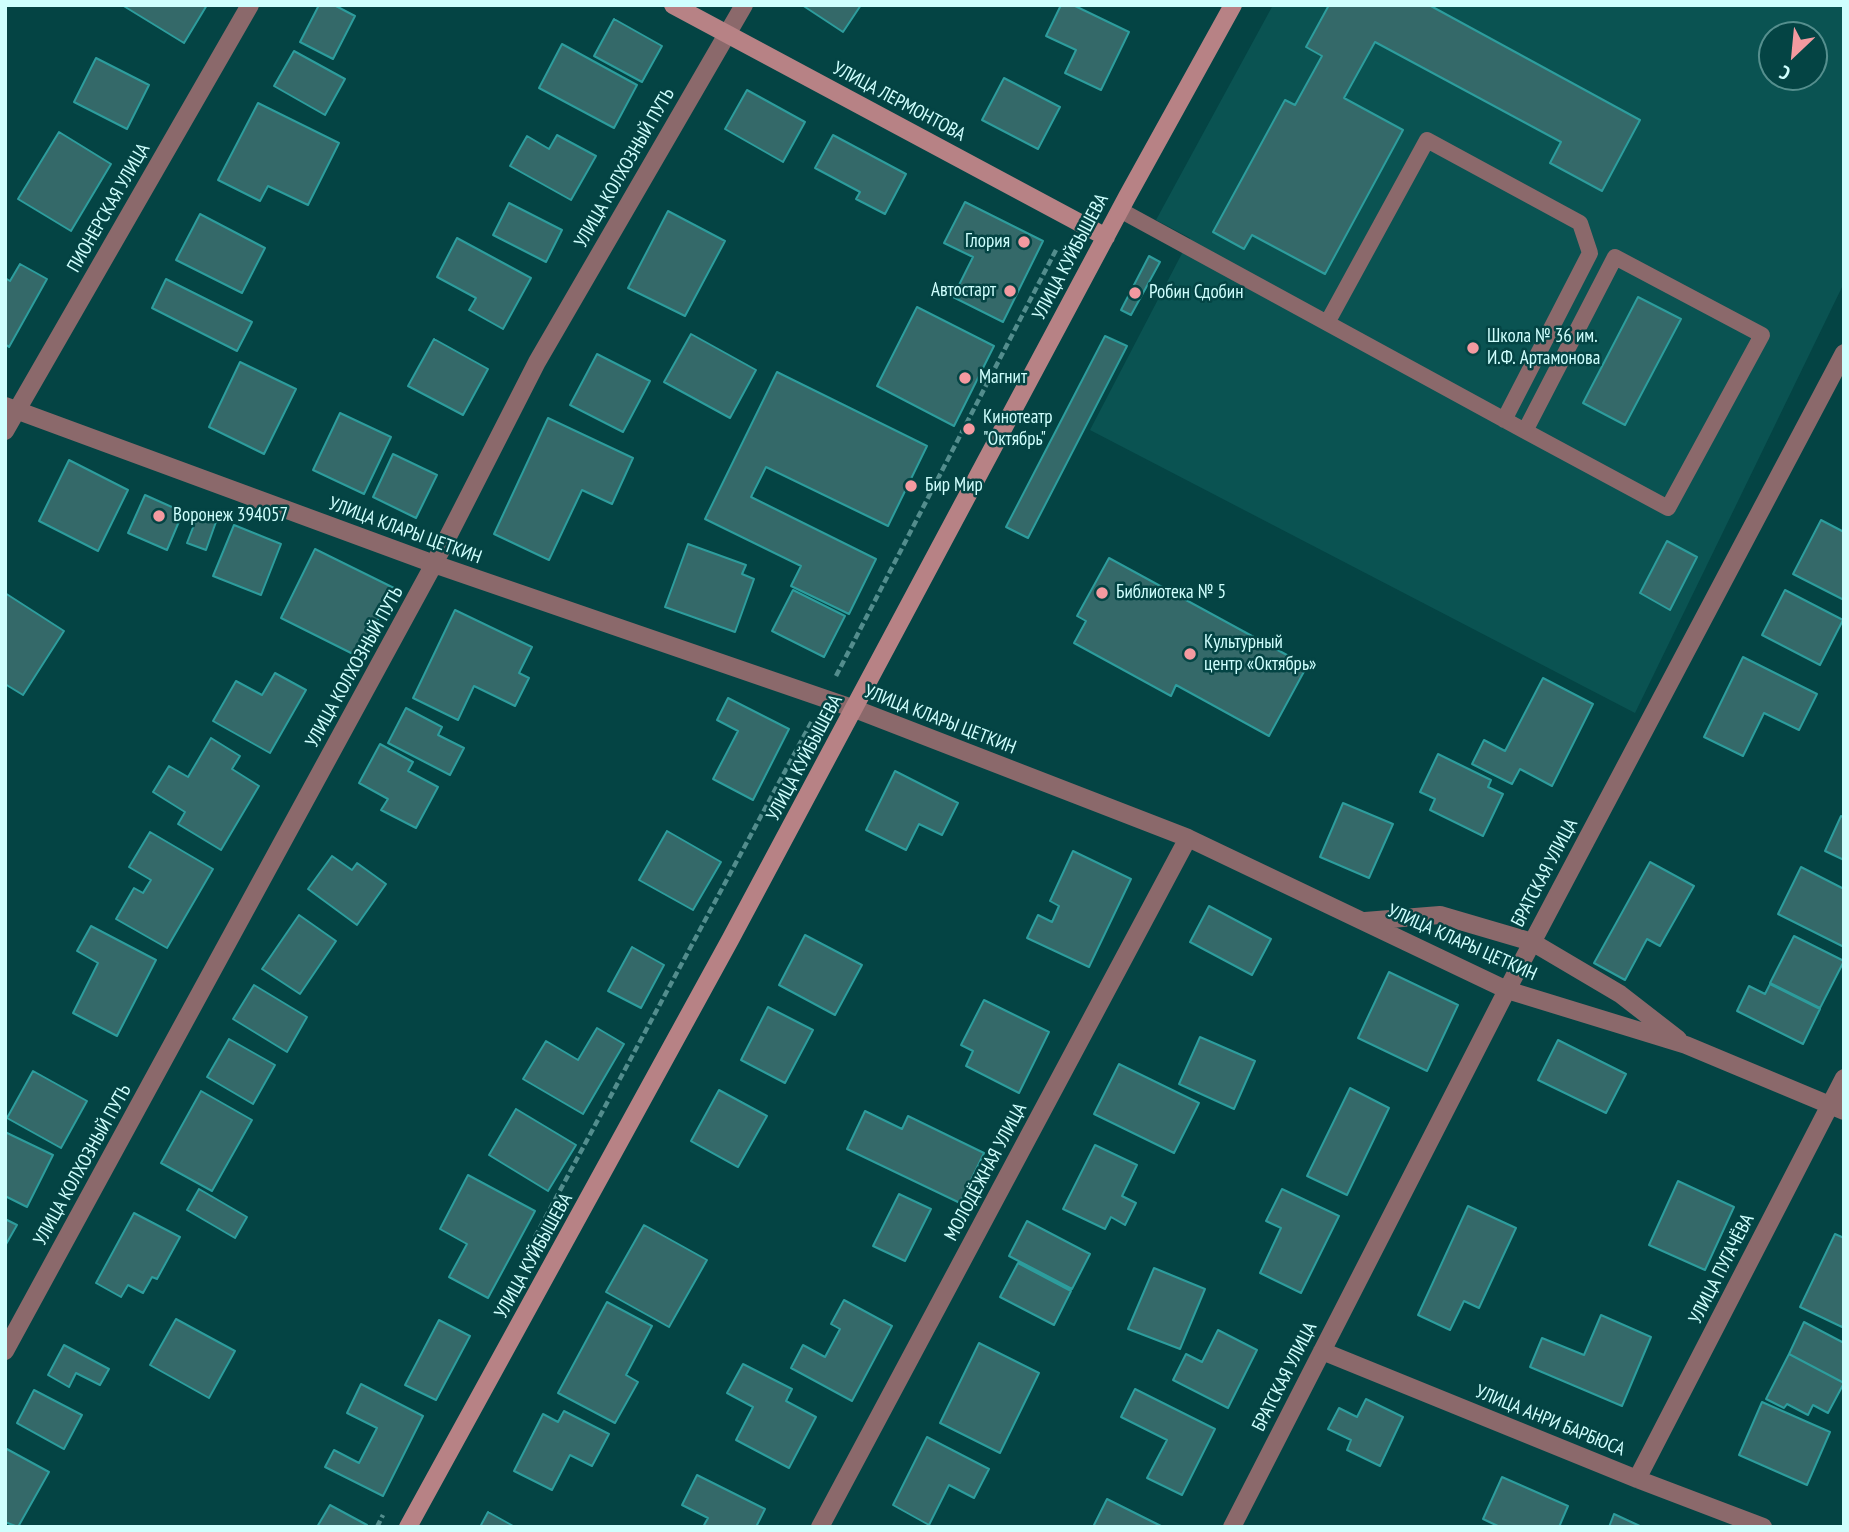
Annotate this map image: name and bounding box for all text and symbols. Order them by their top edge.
north arrow [1758,21,1828,91]
street label: УЛИЦА ЛЕРМОНТОВА [829,57,969,147]
text: С [1776,60,1794,86]
street label: УЛИЦА КОЛХОЗНЫЙ ПУТЬ [570,84,680,252]
street label: ПИОНЕРСКАЯ УЛИЦА [63,140,155,276]
street label: УЛИЦА КУЙБЫШЕВА [1028,190,1114,324]
place label: Глория [965,231,1010,253]
marker: Глория [1016,234,1032,250]
place label: Автостарт [931,280,996,302]
place label: Робин Сдобин [1149,282,1243,304]
marker: Автостарт [1002,283,1018,299]
marker: Робин Сдобин [1127,285,1143,301]
place label: Школа № 36 им. И.Ф. Артамонова [1487,326,1600,370]
marker: Школа № 36 им. И.Ф. Артамонова [1465,340,1481,356]
place label: Магнит [979,367,1027,389]
marker: Магнит [957,370,973,386]
place label: Кинотеатр "Октябрь" [983,407,1053,451]
marker: Кинотеатр "Октябрь" [961,421,977,437]
place label: Бир Мир [925,475,983,497]
marker: Бир Мир [903,478,919,494]
street label: УЛИЦА КЛАРЫ ЦЕТКИН [326,493,484,569]
place label: Воронеж 394057 [173,505,288,527]
marker: Воронеж 394057 [151,508,167,524]
place label: Библиотека № 5 [1116,582,1226,604]
street label: УЛИЦА КОЛХОЗНЫЙ ПУТЬ [301,583,409,751]
marker: Библиотека № 5 [1094,585,1110,601]
place label: Культурный центр «Октябрь» [1204,632,1316,676]
marker: Культурный центр «Октябрь» [1182,646,1198,662]
street label: УЛИЦА КЛАРЫ ЦЕТКИН [861,681,1019,759]
street label: УЛИЦА КУЙБЫШЕВА [762,691,848,825]
street label: БРАТСКАЯ УЛИЦА [1507,815,1583,931]
street label: УЛИЦА КЛАРЫ ЦЕТКИН [1384,900,1540,986]
street label: УЛИЦА КОЛХОЗНЫЙ ПУТЬ [29,1081,137,1249]
street label: МОЛОДЁЖНАЯ УЛИЦА [940,1099,1032,1245]
street label: УЛИЦА КУЙБЫШЕВА [490,1190,578,1322]
street label: УЛИЦА ПУГАЧЁВА [1685,1210,1759,1328]
street label: БРАТСКАЯ УЛИЦА [1248,1319,1322,1435]
street label: УЛИЦА АНРИ БАРБЮСА [1472,1381,1628,1461]

